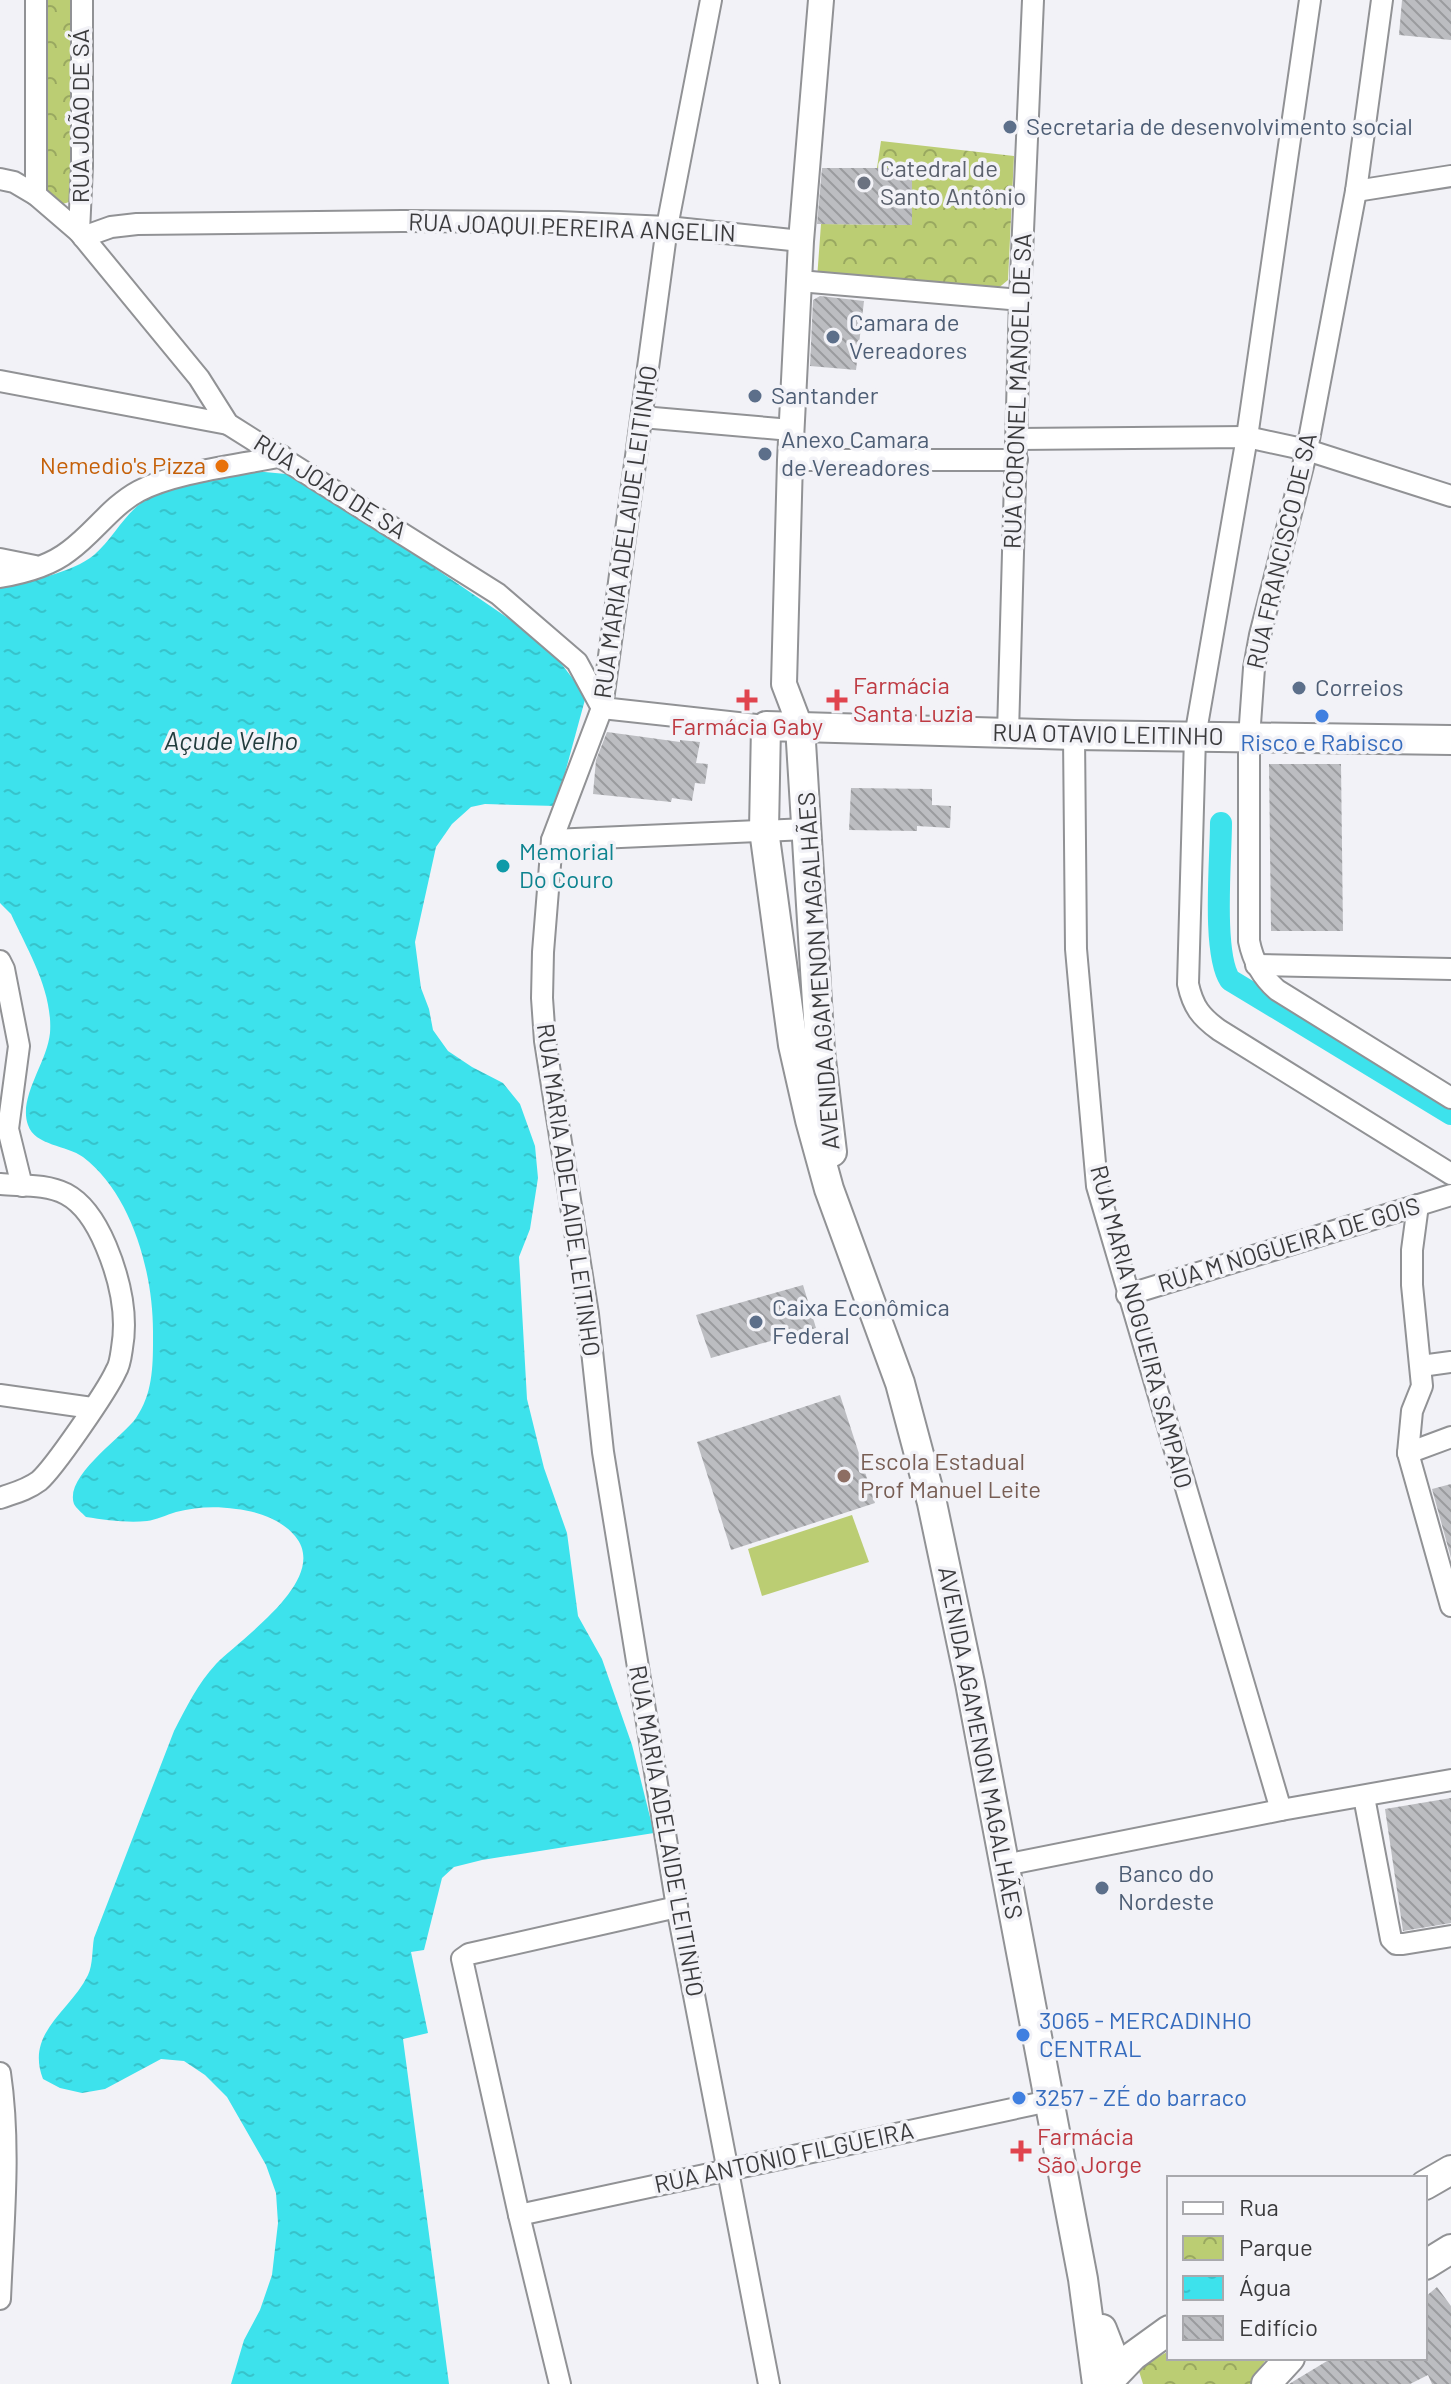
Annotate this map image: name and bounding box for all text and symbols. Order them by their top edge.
street label: RUA JOÃO DE SÁ [65,29,94,203]
place label: Secretaria de desenvolvimento social [1026,111,1413,140]
marker: Secretaria de desenvolvimento social [1001,118,1019,136]
place label: Catedral de Santo Antônio [880,153,1026,210]
marker: Catedral de Santo Antônio [855,174,873,192]
street label: RUA JOAQUI PEREIRA ANGELIN [408,206,736,247]
street label: RUA CORONEL MANOEL DE SA [996,233,1037,549]
place label: Camara de Vereadores [849,307,967,364]
marker: Camara de Vereadores [824,328,842,346]
street label: RUA MARIA ADELAIDE LEITINHO [587,363,662,700]
place label: Santander [771,380,879,409]
marker: Santander [746,387,764,405]
place label: Anexo Camara de Vereadores [781,424,930,481]
street label: RUA JOAO DE SA [249,427,413,544]
street label: RUA FRANCISCO DE SA [1239,430,1322,671]
marker: Anexo Camara de Vereadores [756,445,774,463]
place label: Nemedio's Pizza [40,450,206,479]
marker: Nemedio's Pizza [213,457,231,475]
place label: Farmácia Santa Luzia [853,670,974,727]
place label: Correios [1315,672,1404,701]
marker: Correios [1290,679,1308,697]
marker: Farmácia Gaby [738,691,756,709]
marker: Farmácia Santa Luzia [828,691,846,709]
marker: Risco e Rabisco [1313,707,1331,725]
place label: Farmácia Gaby [671,711,823,740]
street label: RUA OTAVIO LEITINHO [992,717,1224,750]
water label: Açude Velho [164,724,298,755]
place label: Risco e Rabisco [1240,727,1404,756]
street label: AVENIDA AGAMENON MAGALHÃES [791,791,844,1151]
place label: Memorial Do Couro [519,836,614,893]
marker: Memorial Do Couro [494,857,512,875]
street label: RUA MARIA ADELAIDE LEITINHO [532,1021,607,1358]
street label: RUA MARIA NOGUEIRA SAMPAIO [1085,1162,1200,1491]
street label: RUA M NOGUEIRA DE GOIS [1154,1190,1423,1297]
place label: Caixa Econômica Federal [772,1292,950,1349]
marker: Caixa Econômica Federal [747,1313,765,1331]
place label: Escola Estadual Prof Manuel Leite [860,1446,1041,1503]
marker: Escola Estadual Prof Manuel Leite [835,1467,853,1485]
street label: AVENIDA AGAMENON MAGALHÃES [933,1564,1030,1921]
street label: RUA MARIA ADELAIDE LEITINHO [624,1663,711,1999]
place label: Banco do Nordeste [1118,1858,1214,1915]
marker: Banco do Nordeste [1093,1879,1111,1897]
place label: 3065 - MERCADINHO CENTRAL [1039,2005,1252,2062]
marker: 3065 - MERCADINHO CENTRAL [1014,2026,1032,2044]
place label: 3257 - ZÉ do barraco [1035,2082,1247,2111]
marker: 3257 - ZÉ do barraco [1010,2089,1028,2107]
street label: RUA ANTONIO FILGUEIRA [651,2115,916,2198]
place label: Farmácia São Jorge [1037,2121,1142,2178]
marker: Farmácia São Jorge [1012,2142,1030,2160]
legend [1167,2176,1427,2360]
text: Rua [1239,2192,1279,2221]
text: Parque [1239,2232,1313,2261]
text: Água [1239,2272,1291,2301]
text: Edifício [1239,2312,1318,2341]

